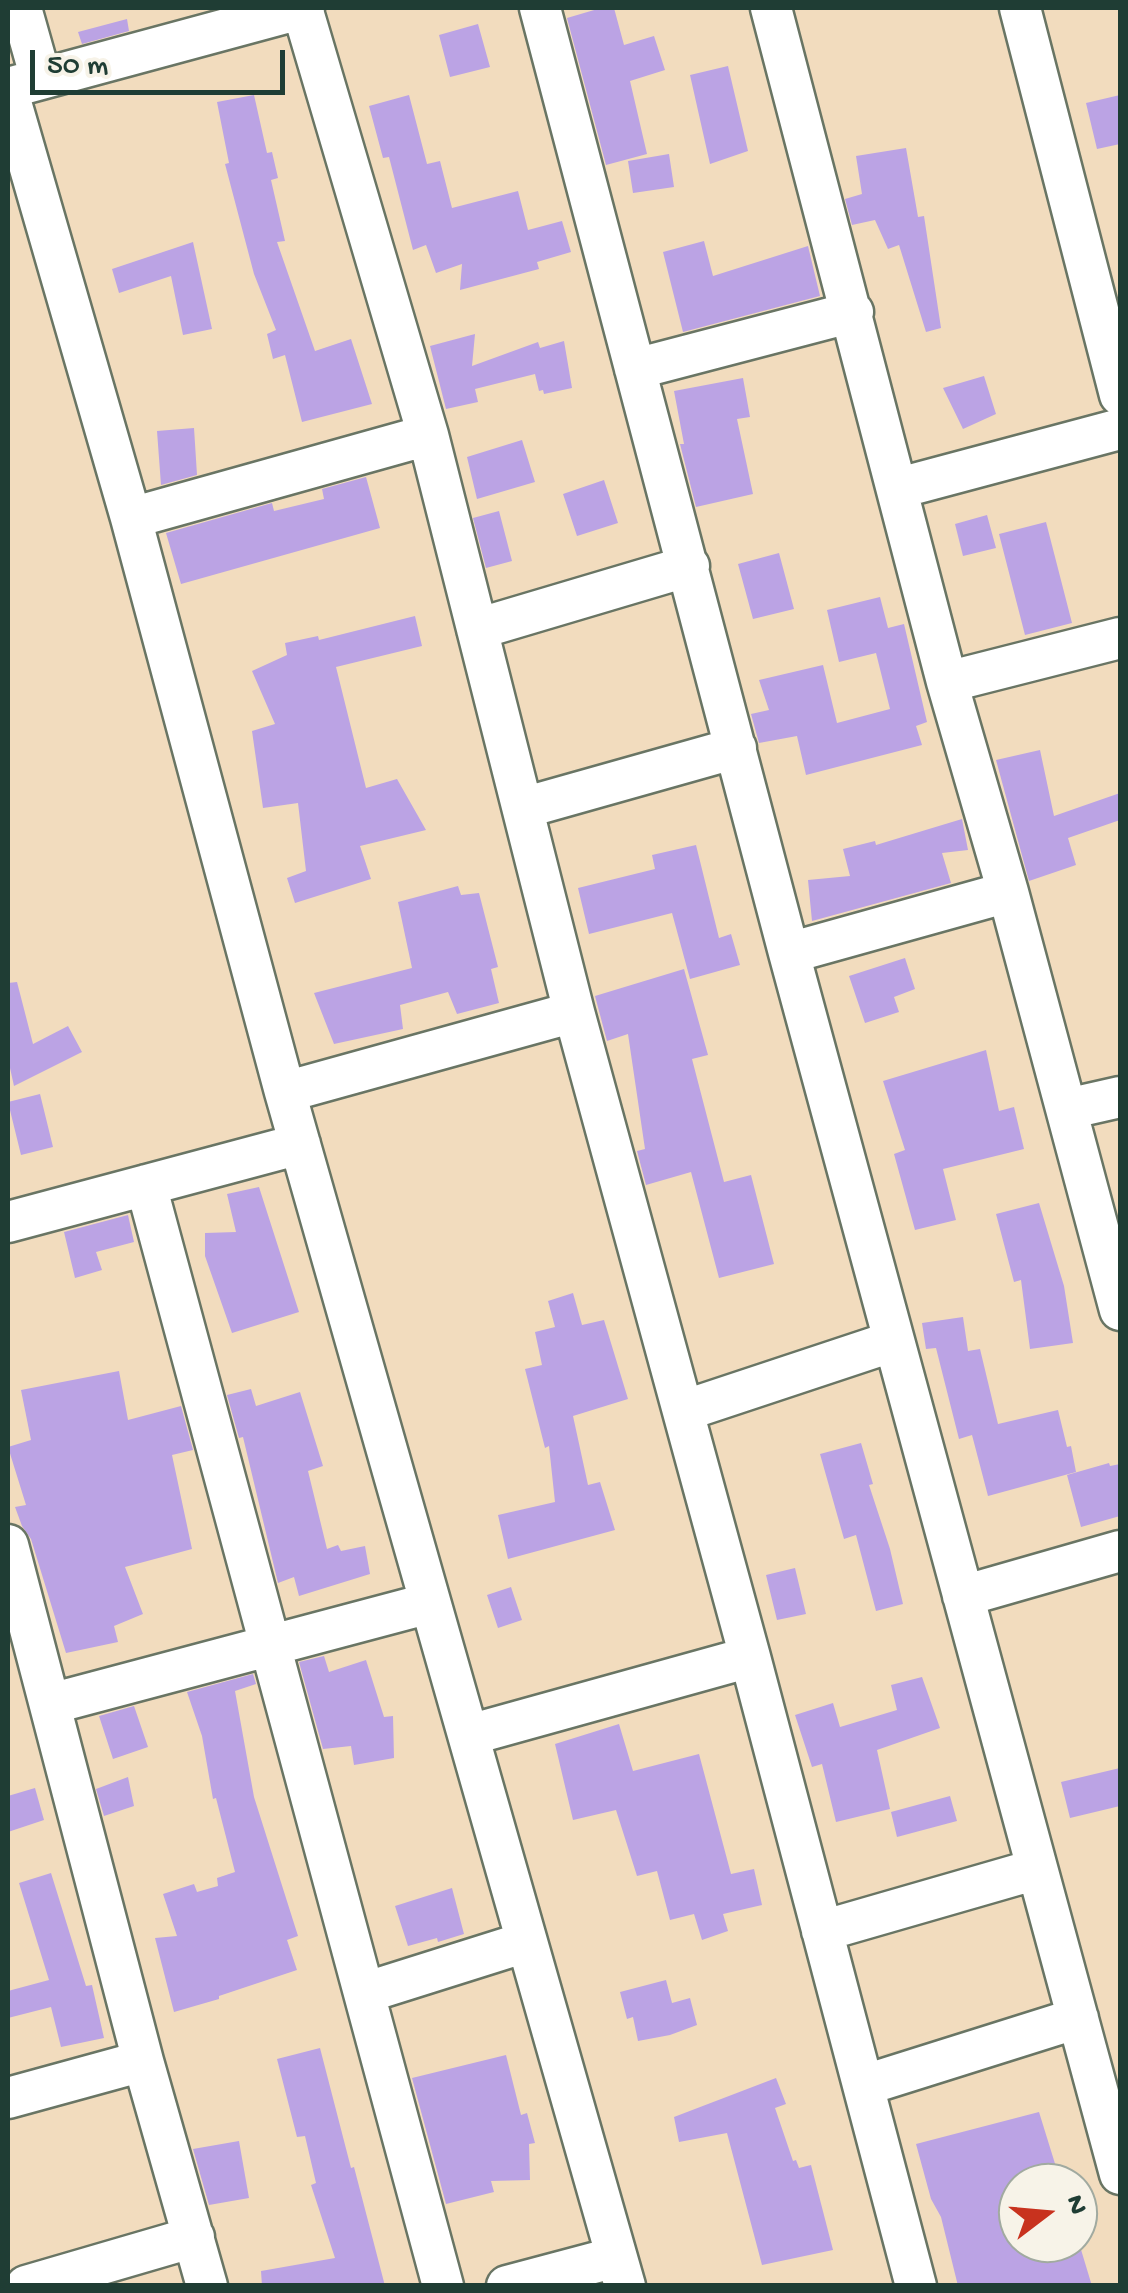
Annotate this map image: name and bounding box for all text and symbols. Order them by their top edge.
scale bar [35,30,290,92]
text: 50 m [47,50,108,85]
north arrow [998,2163,1098,2263]
text: N [1057,2192,1094,2218]

